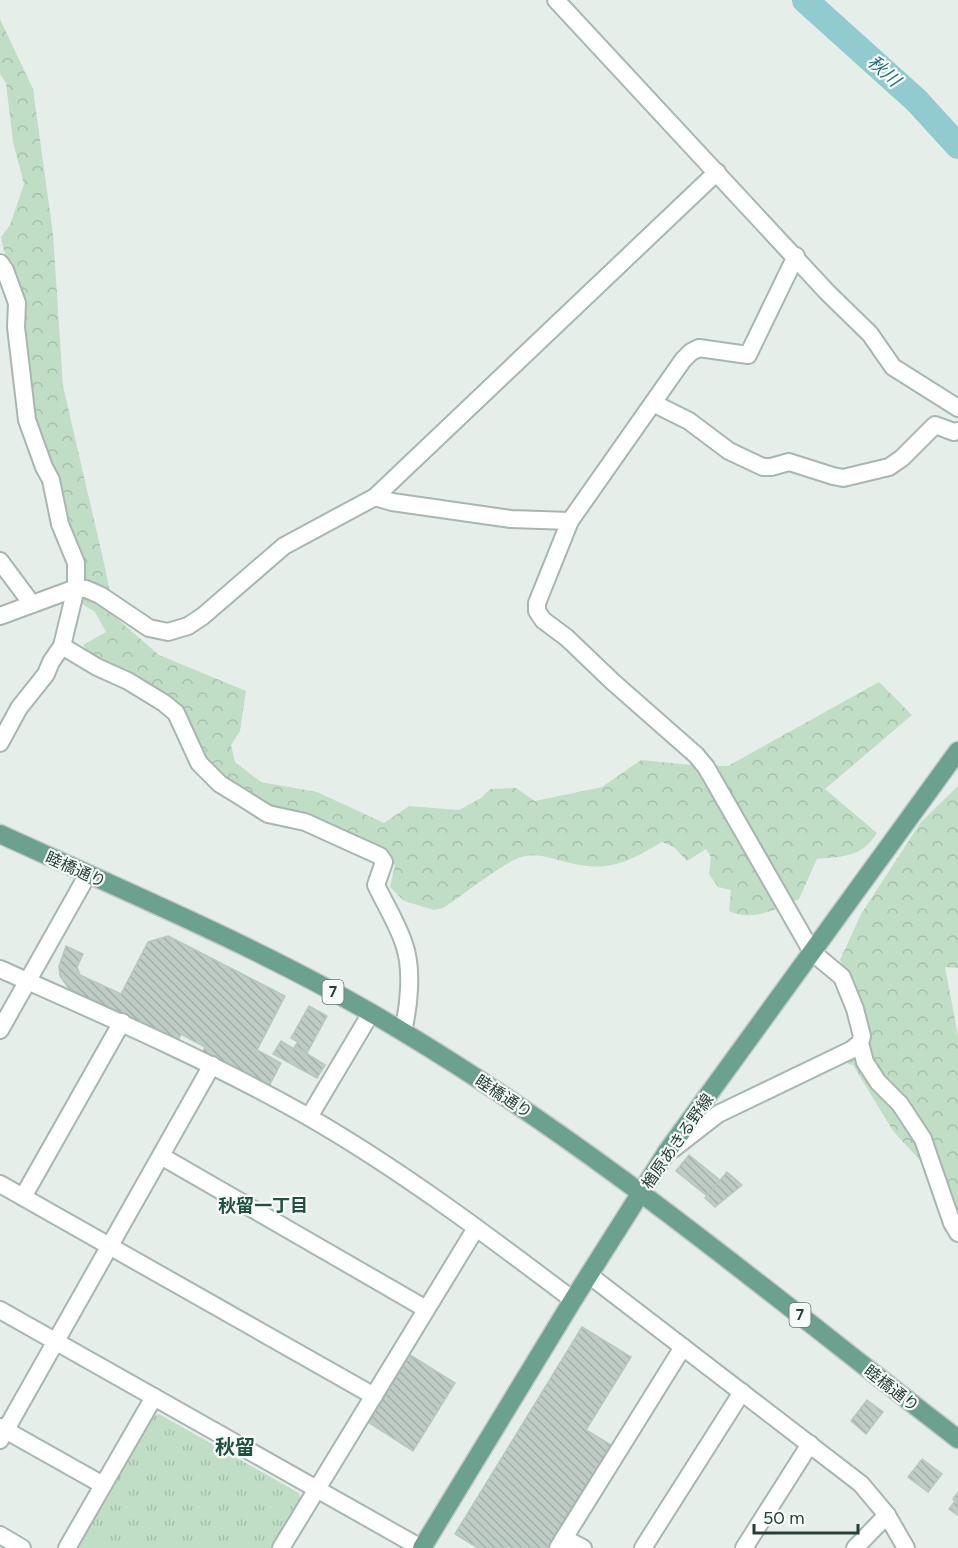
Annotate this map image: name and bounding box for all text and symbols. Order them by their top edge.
water label: 秋川 [863,51,906,93]
street label: 睦橋通り [43,848,109,891]
road number: 7 [322,980,344,1004]
street label: 睦橋通り [472,1071,536,1122]
street label: 楢原あきる野線 [638,1090,717,1192]
district label: 秋留一丁目 [218,1195,308,1217]
road number: 7 [790,1303,810,1327]
street label: 睦橋通り [861,1361,923,1416]
district label: 秋留 [215,1435,255,1459]
scale bar [754,1497,858,1535]
text: 50 m [763,1507,805,1529]

